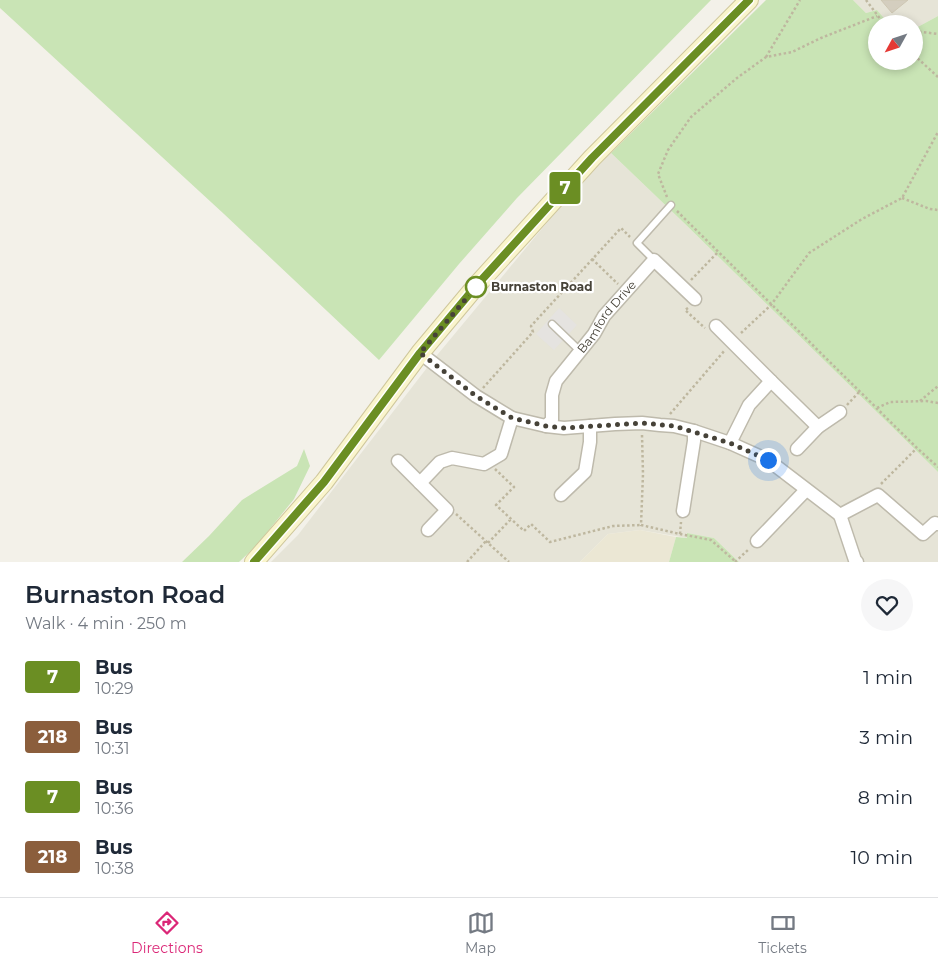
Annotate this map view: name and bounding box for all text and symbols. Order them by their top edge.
north arrow [868,15,922,70]
map controls [868,15,923,70]
line badge: 7 [549,172,581,204]
text: 7 [559,177,571,199]
marker: Burnaston Road [465,276,487,298]
street label: Bamford Drive [574,277,639,356]
place label: Burnaston Road [491,279,593,294]
your location [756,448,781,473]
button: heart [861,579,913,631]
text: Burnaston Road [25,580,225,609]
text: Walk · 4 min · 250 m [25,614,187,633]
text: Bus [95,656,133,679]
text: 7 [47,666,58,688]
text: 1 min [863,666,913,689]
text: 10:29 [95,679,134,698]
text: Bus [95,716,133,739]
text: 218 [38,726,67,748]
text: 3 min [859,726,913,749]
text: 10:31 [95,739,130,758]
text: Bus [95,776,133,799]
text: 7 [47,786,58,808]
text: 8 min [858,786,913,809]
text: 10:36 [95,799,134,818]
text: Bus [95,836,133,859]
text: 218 [38,846,67,868]
text: 10 min [850,846,913,869]
text: 10:38 [95,859,134,878]
tab: Directions [131,909,203,957]
tab: Map [465,909,496,957]
tab: Tickets [758,909,807,957]

